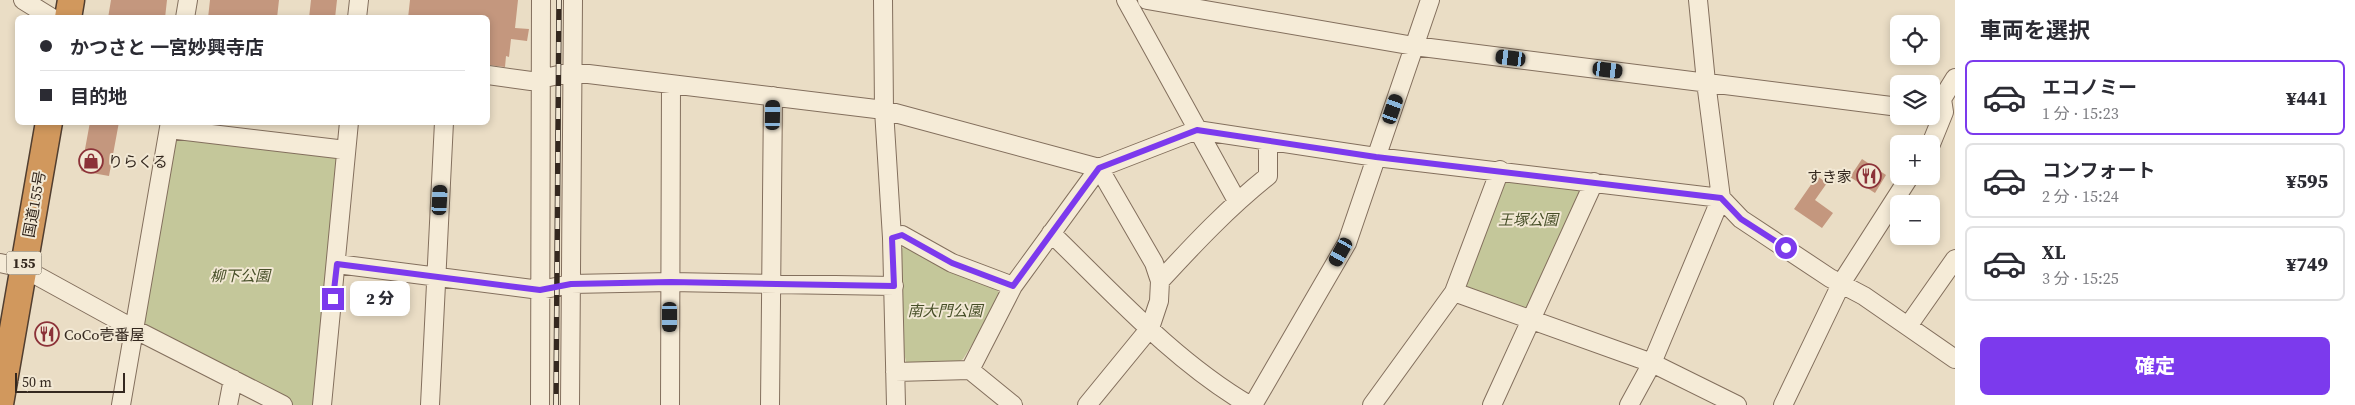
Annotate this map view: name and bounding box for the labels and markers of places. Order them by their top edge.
shop icon: りらくる [78,148,104,174]
place label: りらくる [108,151,168,172]
restaurant icon: すき家 [1856,163,1882,189]
place label: すき家 [1807,166,1852,187]
restaurant icon: CoCo壱番屋 [34,321,60,347]
place label: CoCo壱番屋 [64,324,144,345]

